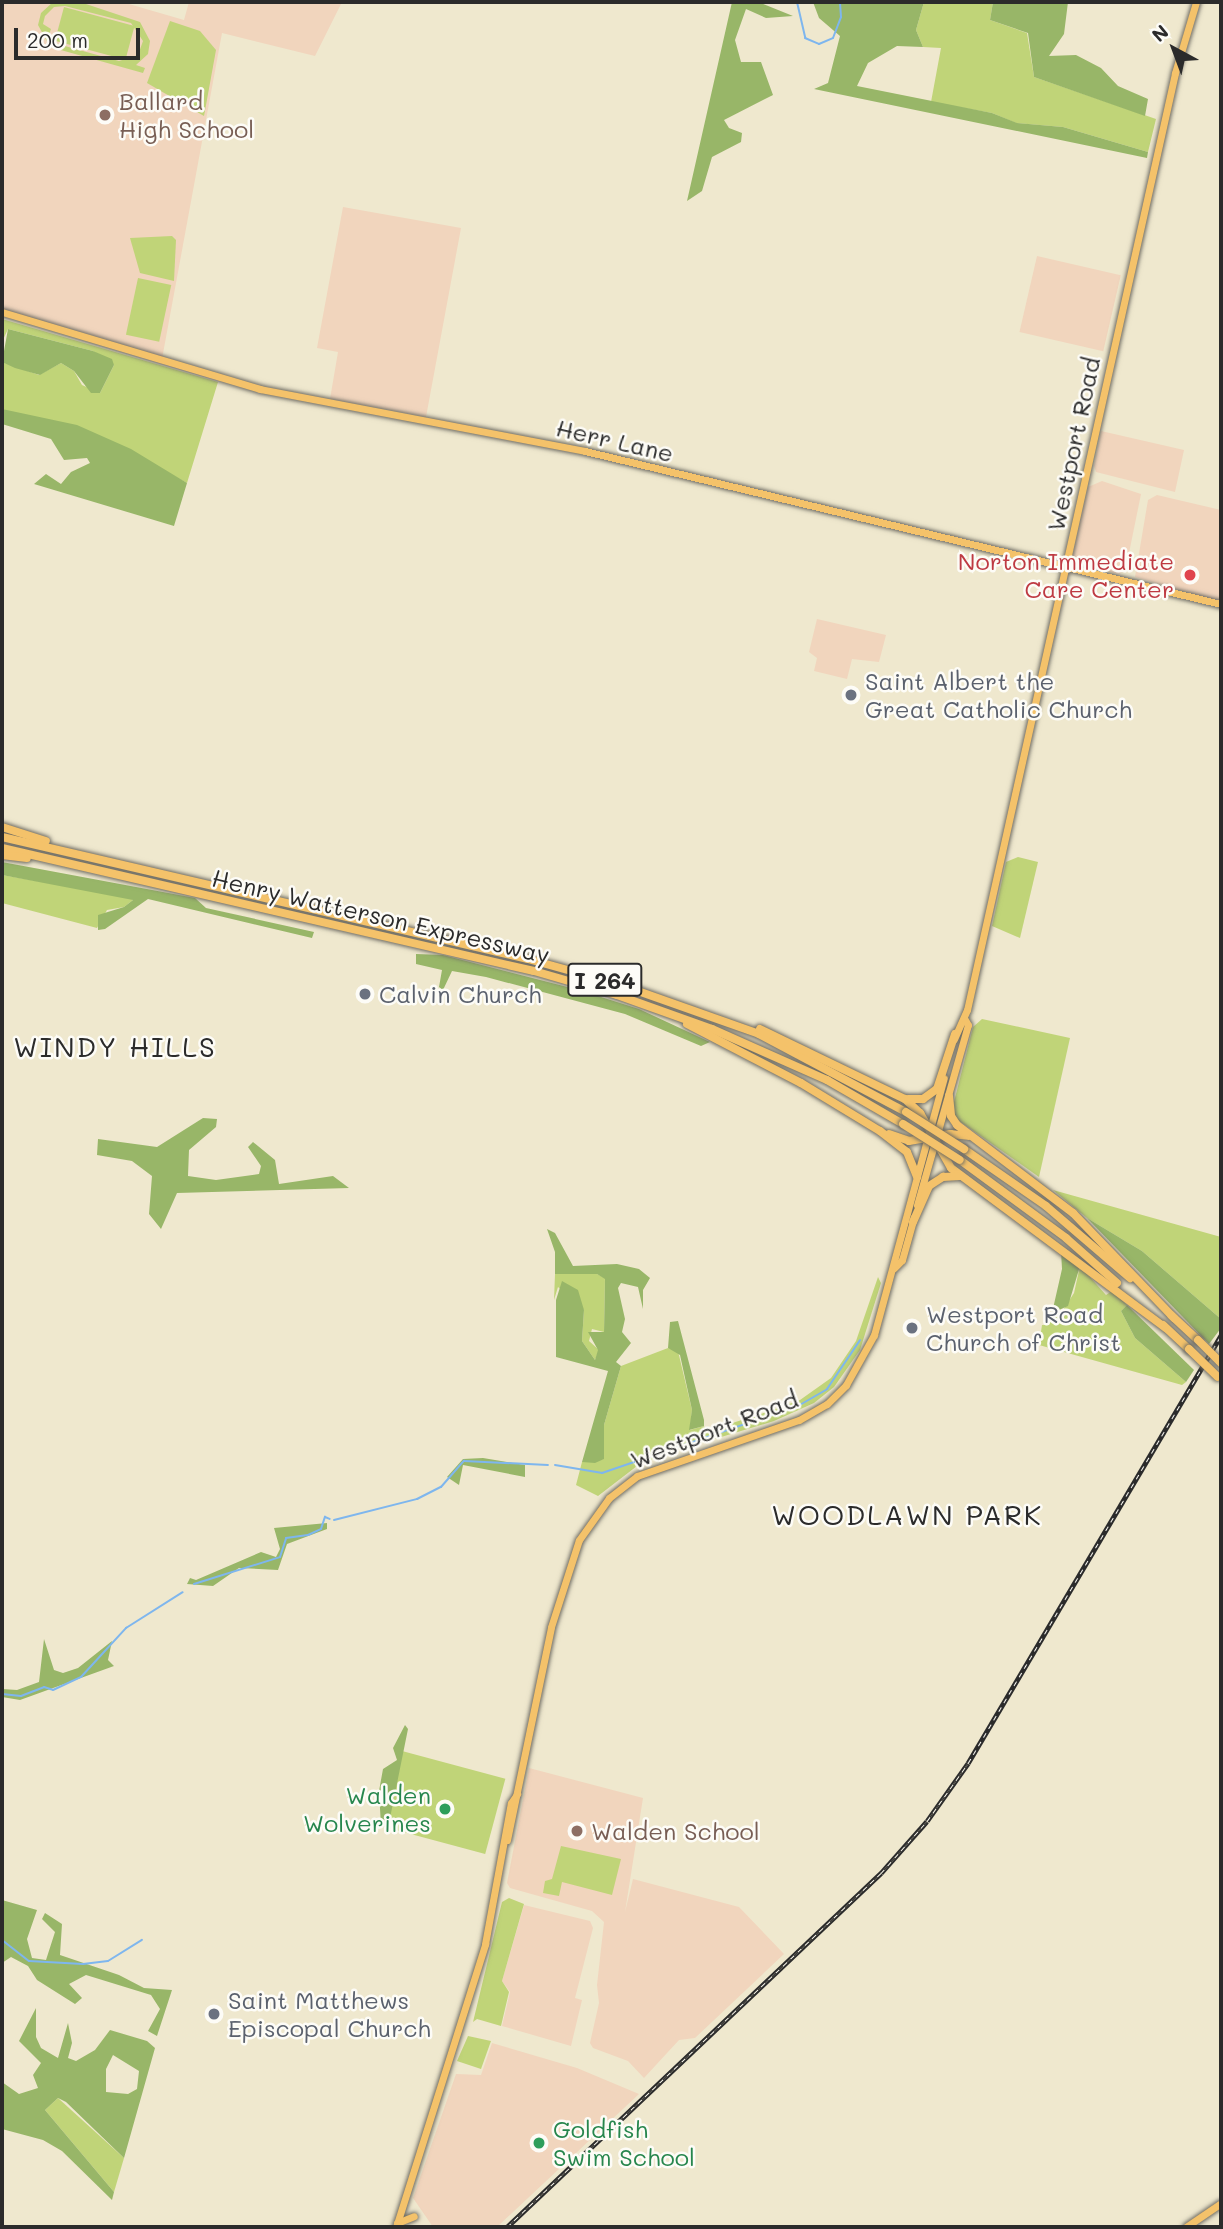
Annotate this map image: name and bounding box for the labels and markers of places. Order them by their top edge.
place label: Ballard High School [119,87,254,143]
marker: Ballard High School [97,107,113,123]
place label: Norton Immediate Care Center [958,547,1174,603]
marker: Norton Immediate Care Center [1180,565,1200,585]
place label: Saint Albert the Great Catholic Church [865,667,1132,723]
marker: Saint Albert the Great Catholic Church [843,687,859,703]
place label: Calvin Church [379,980,542,1008]
marker: Calvin Church [357,986,373,1002]
place label: Westport Road Church of Christ [926,1300,1121,1356]
marker: Westport Road Church of Christ [904,1320,920,1336]
place label: Walden Wolverines [303,1781,431,1837]
marker: Walden Wolverines [437,1801,453,1817]
place label: Walden School [591,1817,760,1845]
marker: Walden School [569,1823,585,1839]
place label: Saint Matthews Episcopal Church [228,1986,431,2042]
marker: Saint Matthews Episcopal Church [206,2006,222,2022]
place label: Goldfish Swim School [553,2115,695,2171]
marker: Goldfish Swim School [531,2135,547,2151]

